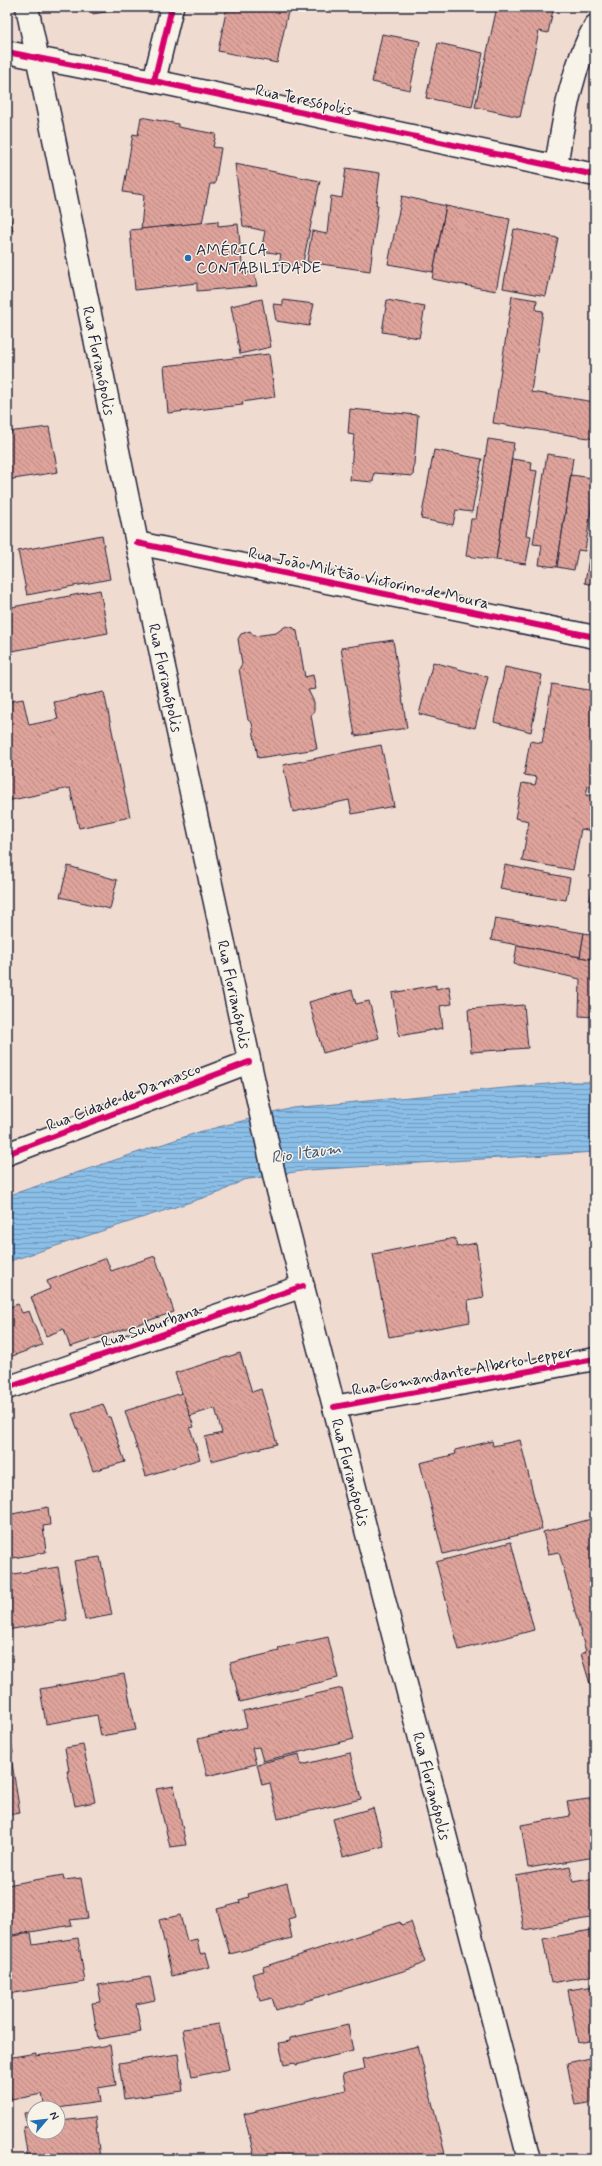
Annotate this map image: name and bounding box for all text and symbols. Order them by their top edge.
street label: Rua Teresópolis [253,80,354,121]
place label: AMÉRICA CONTABILIDADE [196,240,321,279]
marker: AMÉRICA CONTABILIDADE [183,253,193,263]
street label: Rua Florianópolis [77,305,120,417]
street label: Rua João Militão Victorino de Moura [246,543,491,614]
street label: Rua Florianópolis [143,622,187,734]
street label: Rua Florianópolis [211,938,255,1051]
street label: Rua Cidade de Damasco [43,1058,204,1136]
water label: Rio Itaum [269,1137,343,1169]
street label: Rua Suburbana [98,1299,205,1353]
street label: Rua Comandante Alberto Lepper [350,1342,575,1401]
street label: Rua Florianópolis [326,1416,374,1529]
street label: Rua Florianópolis [407,1730,455,1843]
north arrow [26,2100,66,2140]
text: N [46,2109,62,2122]

